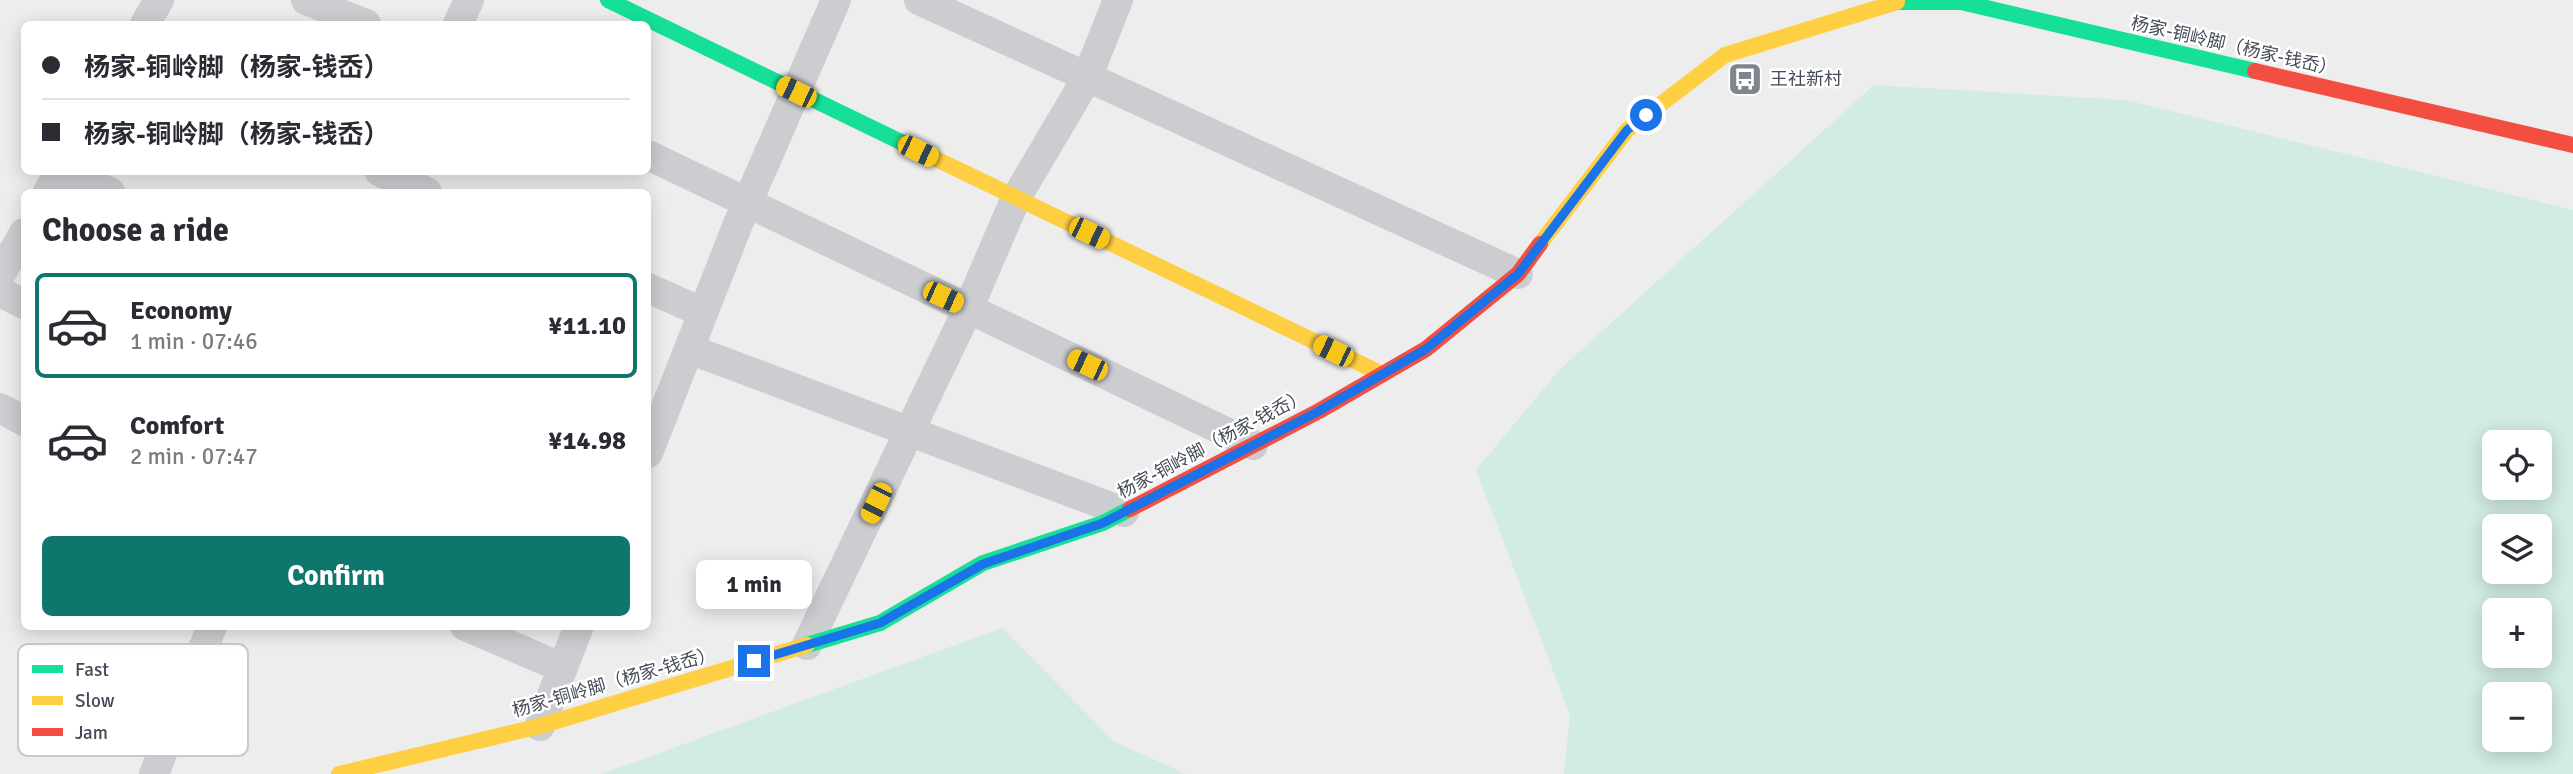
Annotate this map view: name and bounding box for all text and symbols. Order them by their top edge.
street label: 杨家-铜岭脚（杨家-钱岙） [2129,12,2339,80]
text: 杨家-铜岭脚（杨家-钱岙） [84,52,390,84]
bus stop icon: 王社新村 [1726,60,1764,98]
place label: 王社新村 [1770,68,1842,90]
car [773,73,820,111]
route start [1630,99,1662,131]
text: 杨家-铜岭脚（杨家-钱岙） [84,119,390,151]
car [895,132,942,170]
text: Choose a ride [42,211,229,250]
car [1066,214,1113,252]
car [920,279,967,315]
icon: car [46,294,109,357]
text: Economy [130,295,232,327]
text: ¥11.10 [548,310,626,342]
text: 1 min · 07:46 [130,327,258,356]
car [1310,332,1357,370]
car [1064,347,1111,383]
street label: 杨家-铜岭脚（杨家-钱岙） [1114,385,1310,503]
icon: car [46,409,109,472]
text: Comfort [130,410,224,442]
text: ¥14.98 [548,425,626,457]
map controls [2482,430,2552,752]
button: locate [2482,430,2552,500]
text: 2 min · 07:47 [130,442,258,471]
car [858,480,895,526]
button: layers [2482,514,2552,584]
button: Confirm [42,536,630,616]
callout: 1 min [696,560,812,608]
text: 1 min [726,570,782,599]
button: + [2482,598,2552,668]
street label: 杨家-铜岭脚（杨家-钱岙） [510,642,718,722]
legend [18,644,248,756]
route end [738,645,770,677]
text: Fast [75,658,109,682]
button: − [2482,682,2552,752]
text: Slow [75,689,115,713]
text: Jam [75,721,108,745]

